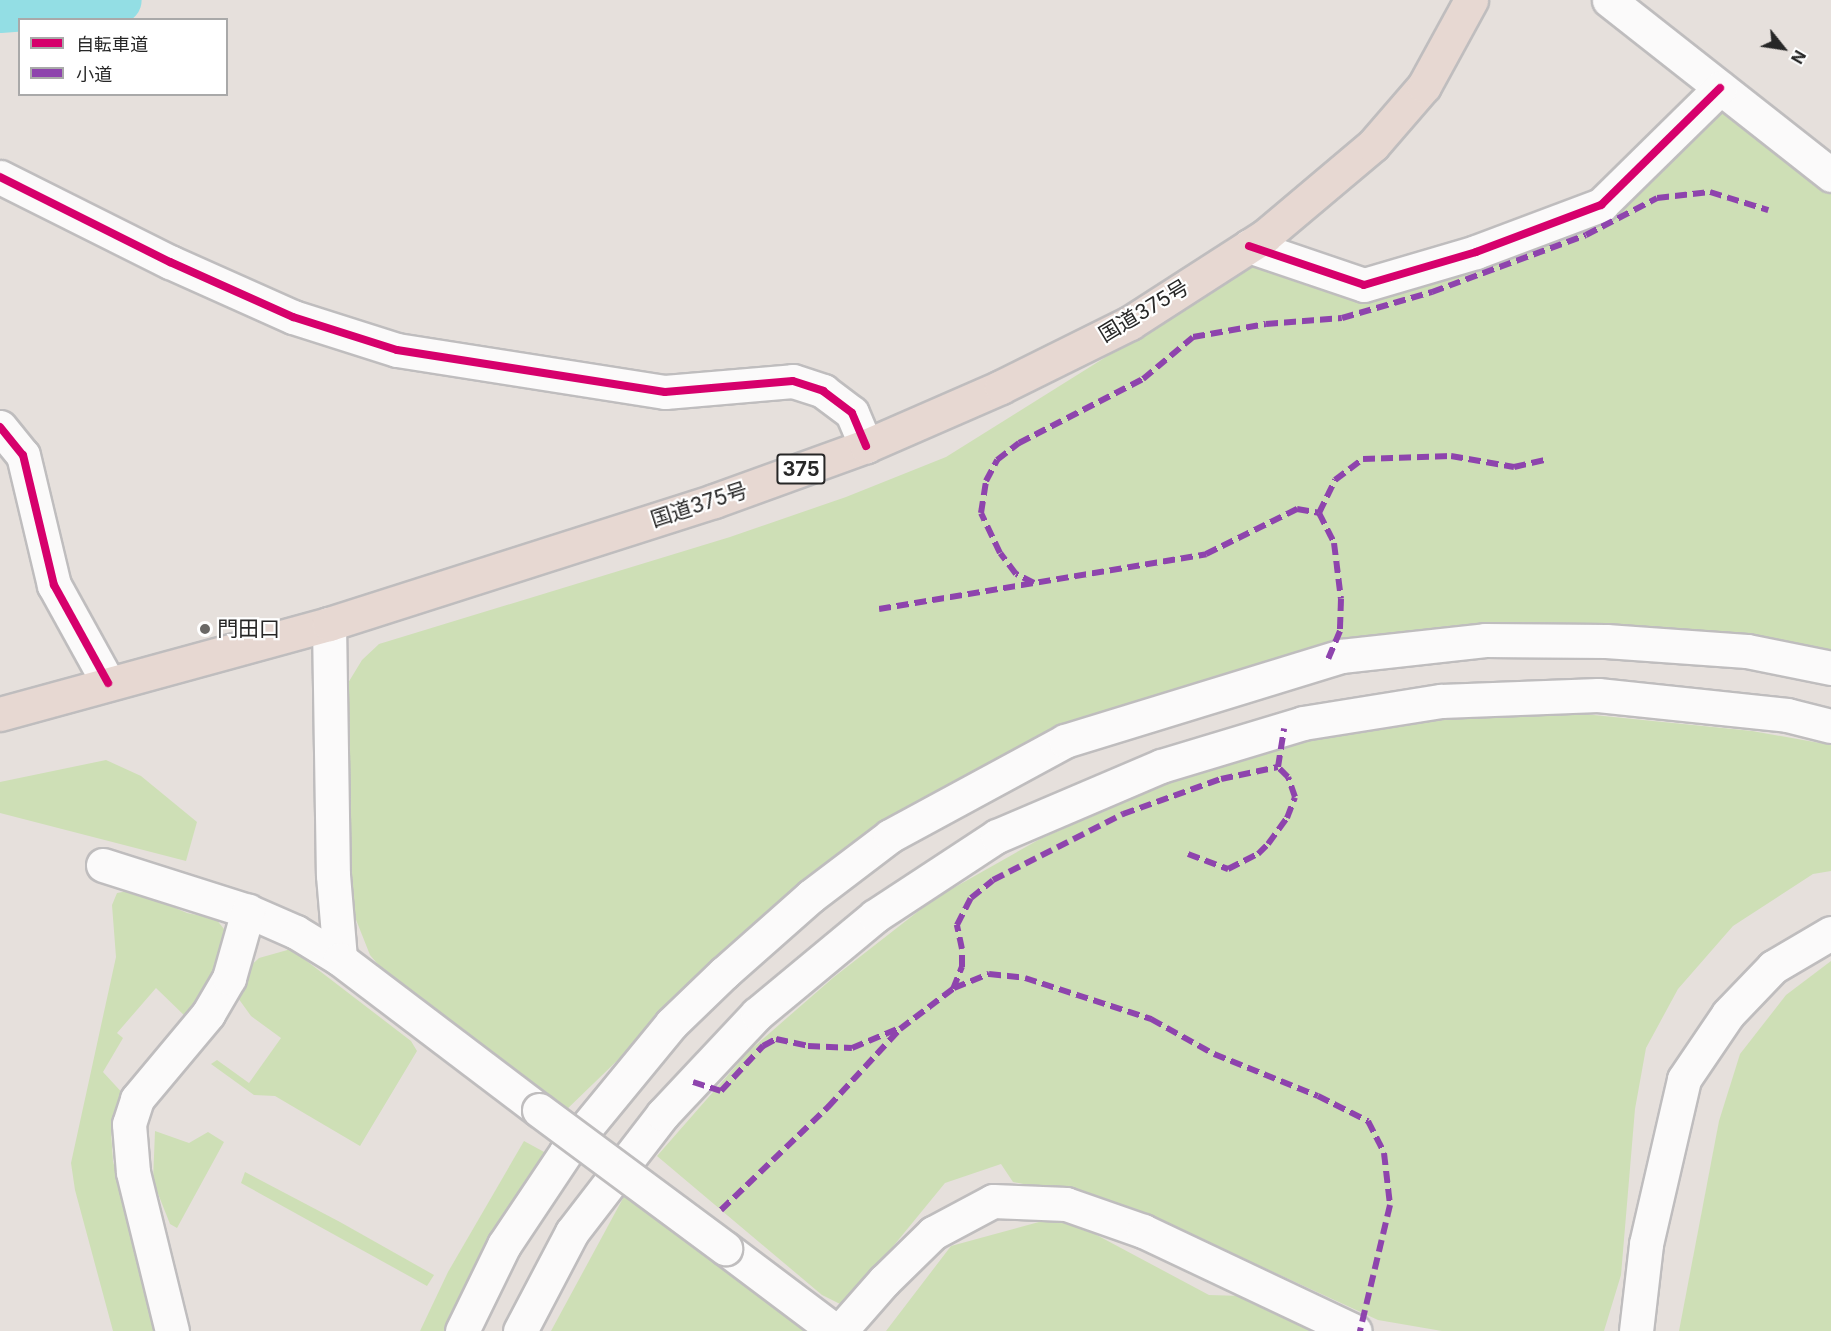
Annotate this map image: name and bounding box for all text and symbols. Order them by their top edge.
legend [18,18,228,96]
north arrow [1753,18,1813,78]
text: 自転車道 [76,34,148,55]
text: N [1787,47,1810,67]
text: 小道 [76,64,112,85]
street label: 国道375号 [1094,274,1194,348]
road number: 375 [776,452,826,486]
street label: 国道375号 [647,478,751,532]
place label: 門田口 [217,616,280,642]
marker: 門田口 [198,622,212,636]

